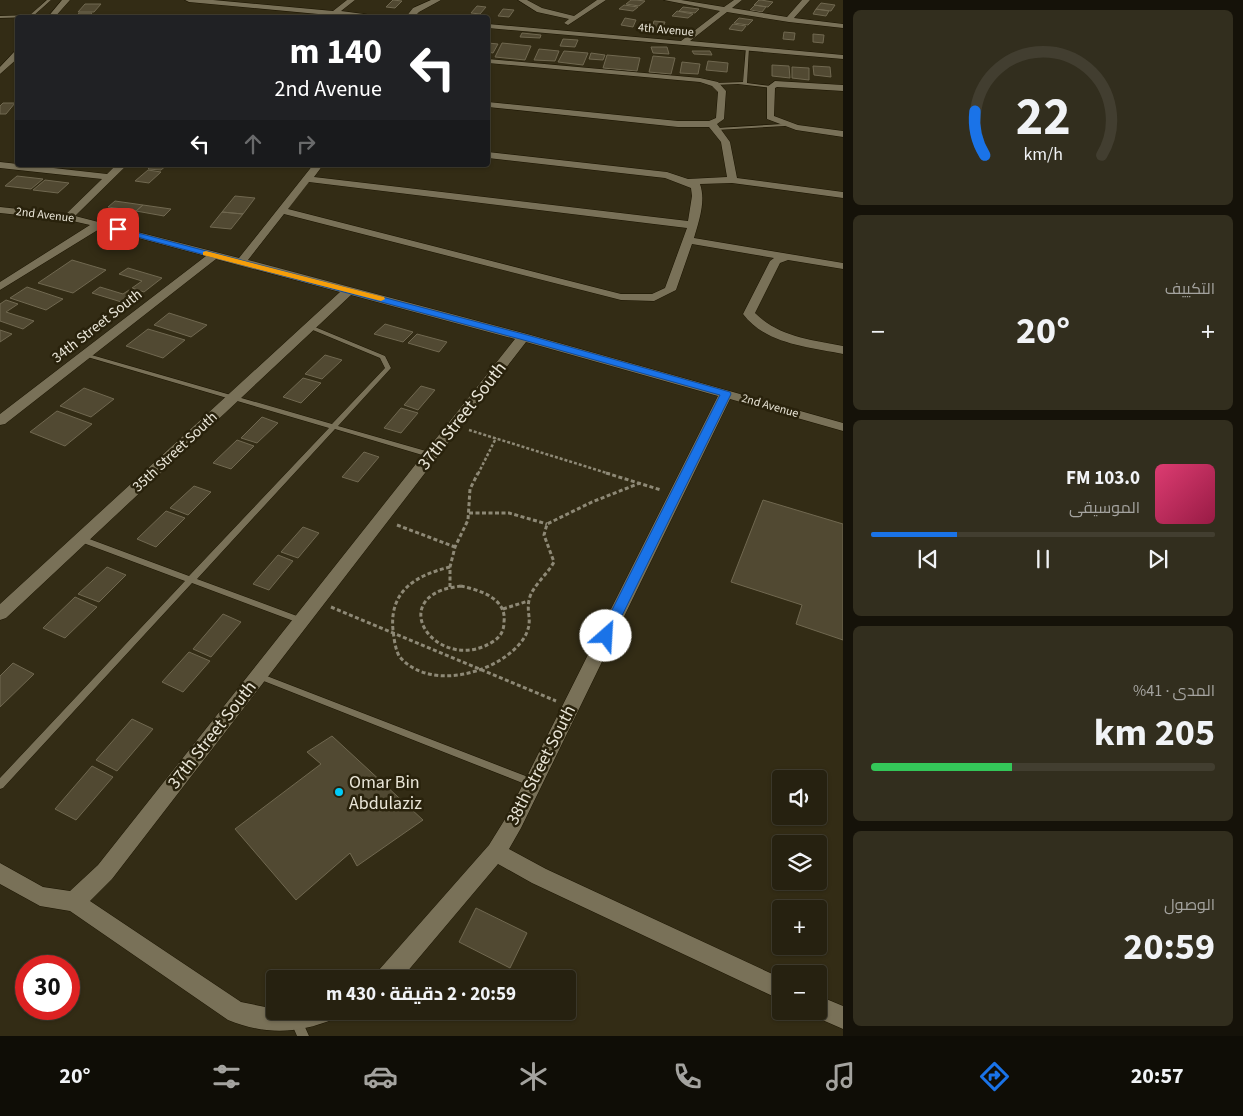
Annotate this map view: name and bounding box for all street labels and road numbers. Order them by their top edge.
street label: 4th Avenue [637,19,695,41]
street label: 2nd Avenue [15,203,75,227]
street label: 34th Street South [47,284,147,368]
street label: 37th Street South [412,357,512,475]
street label: 2nd Avenue [740,390,801,422]
street label: 35th Street South [128,407,222,497]
street label: 37th Street South [162,676,262,794]
street label: 38th Street South [500,701,582,829]

